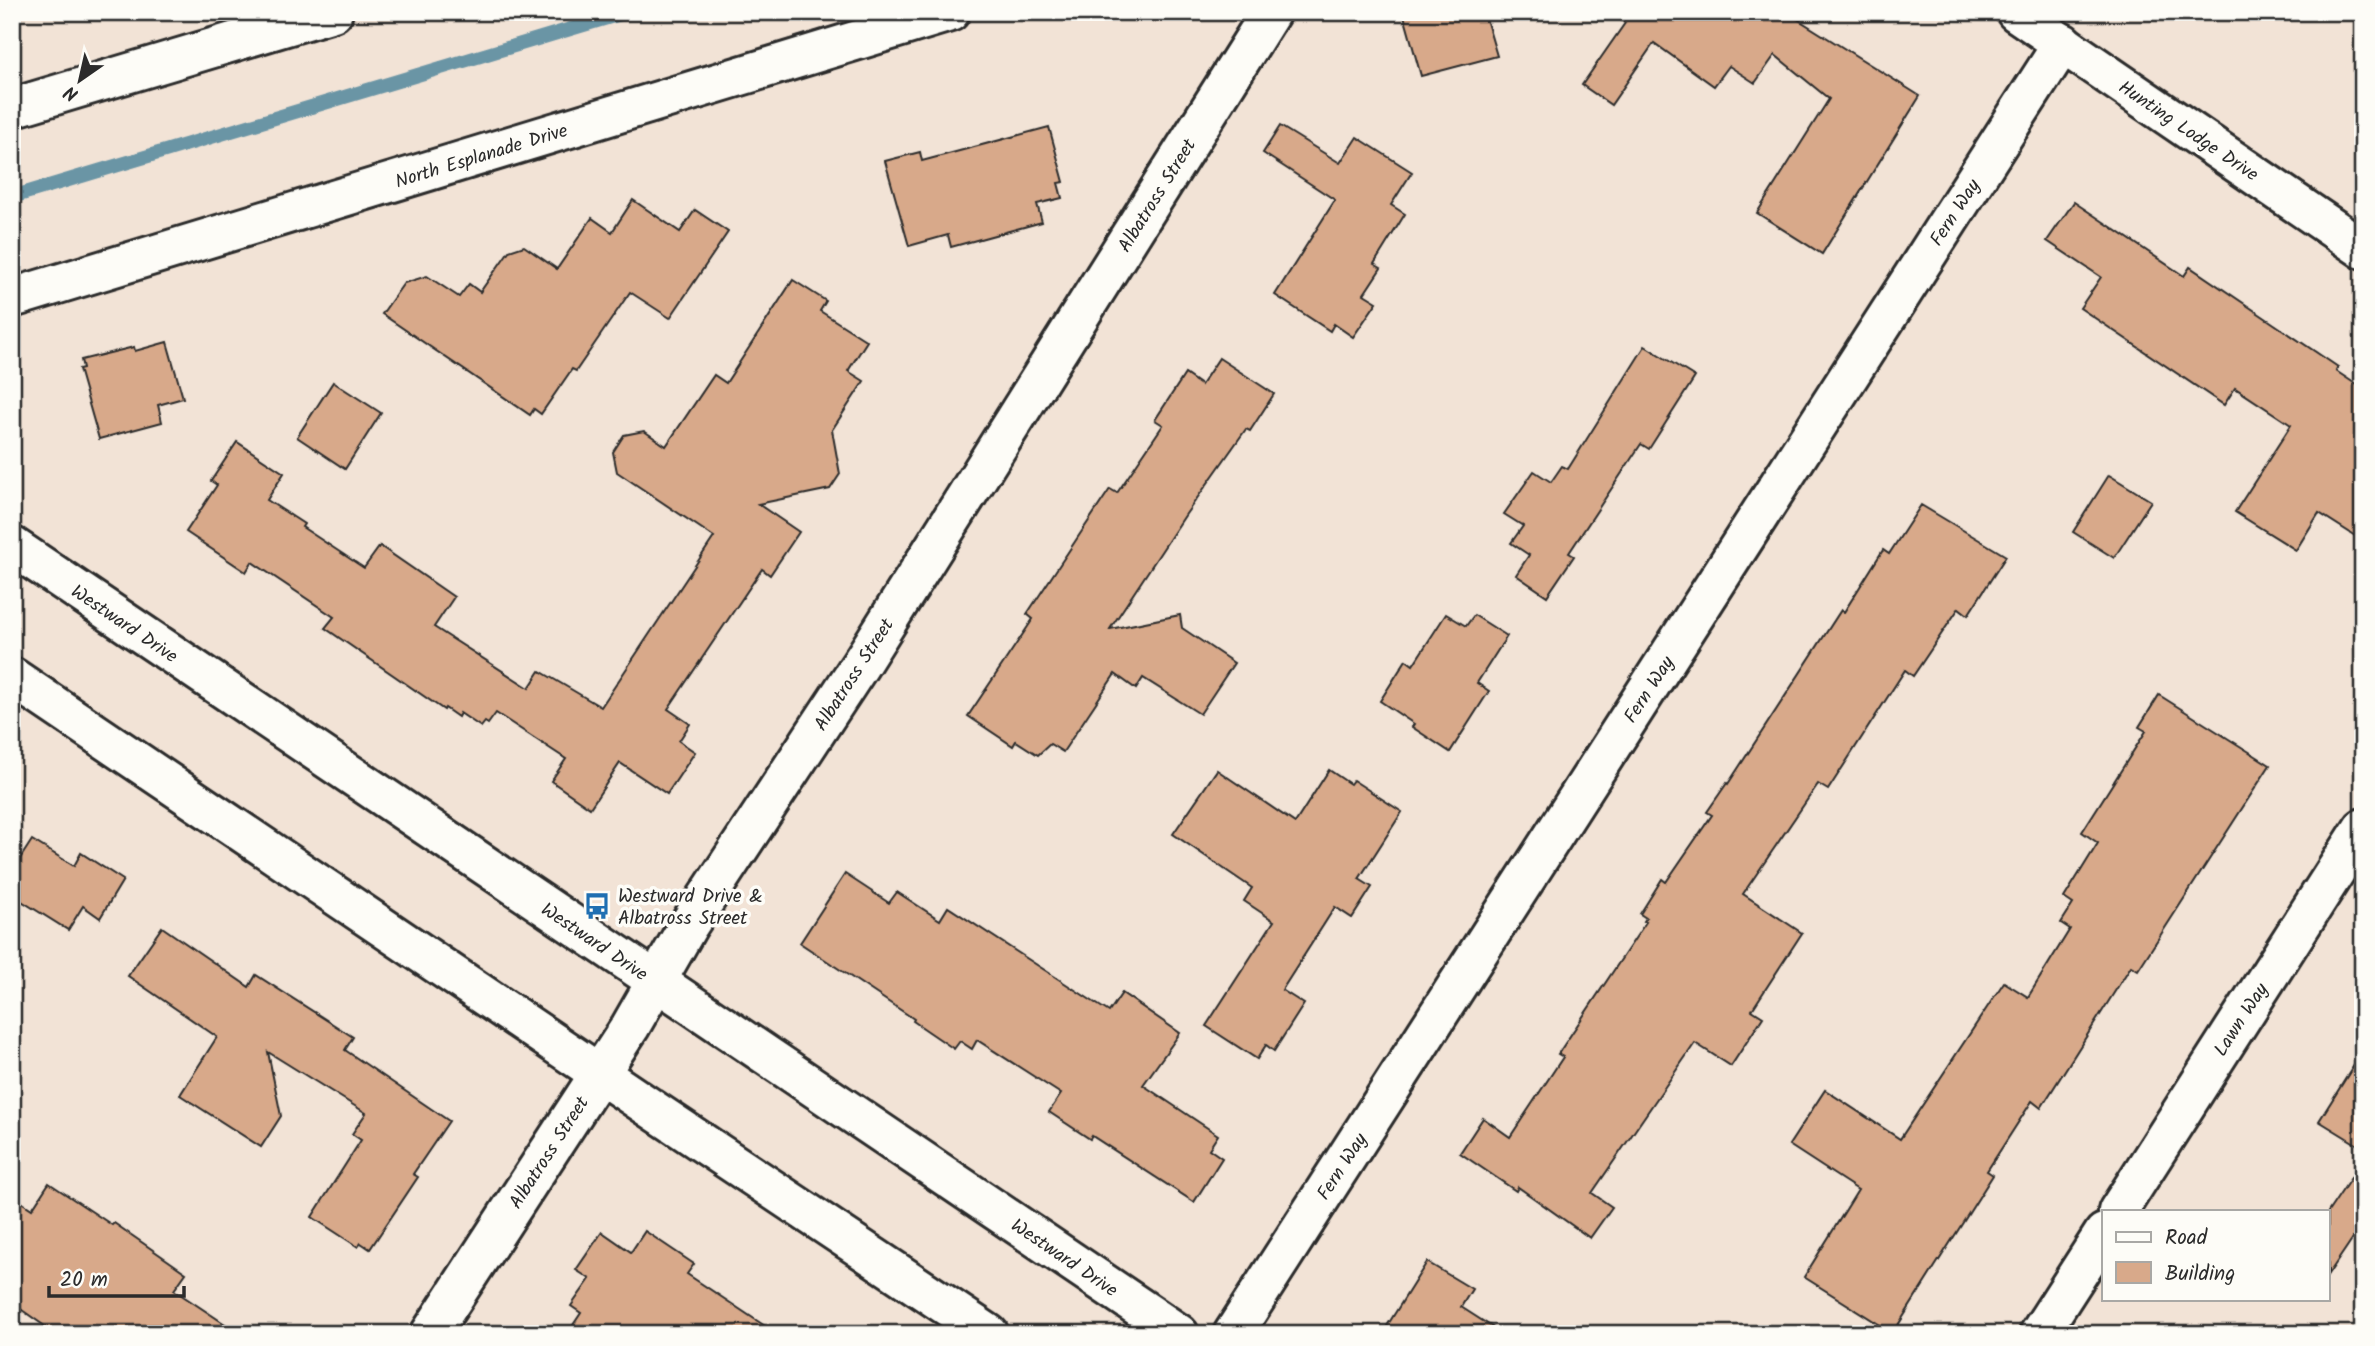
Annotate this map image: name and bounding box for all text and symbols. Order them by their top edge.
north arrow [46,46,116,116]
street label: Hunting Lodge Drive [2112,73,2265,190]
text: N [58,77,85,108]
street label: North Esplanade Drive [392,116,572,197]
street label: Albatross Street [1111,133,1205,259]
street label: Fern Way [1923,172,1989,253]
street label: Westward Drive [64,578,184,672]
street label: Albatross Street [807,612,903,737]
street label: Fern Way [1617,649,1683,730]
place label: Westward Drive & Albatross Street [618,882,763,934]
bus stop icon: Westward Drive & Albatross Street [582,891,612,921]
street label: Westward Drive [534,896,654,990]
street label: Lawn Way [2207,976,2277,1063]
street label: Albatross Street [502,1090,598,1215]
street label: Fern Way [1310,1126,1376,1207]
legend [2102,1210,2330,1300]
street label: Westward Drive [1004,1212,1124,1306]
text: Road [2165,1222,2208,1255]
scale bar [49,1255,184,1299]
text: Building [2165,1258,2235,1291]
text: 20 m [60,1264,108,1297]

